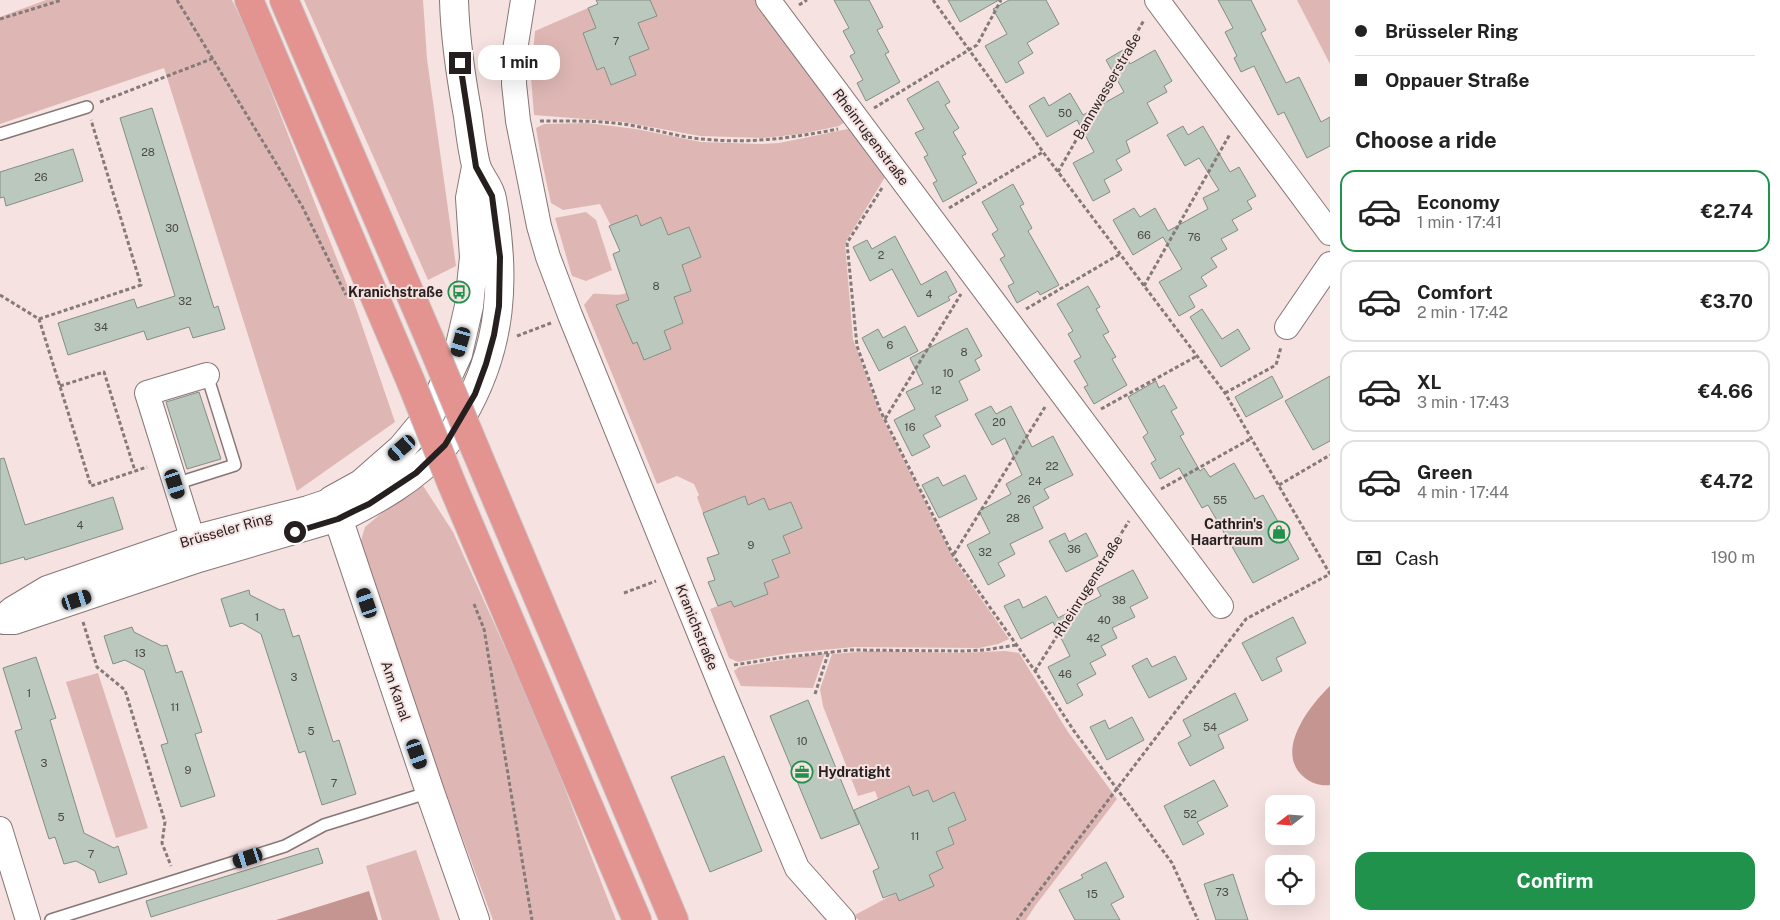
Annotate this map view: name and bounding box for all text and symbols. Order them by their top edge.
text: Brüsseler Ring [1385,20,1518,42]
street label: Bannwasserstraße [1070,30,1144,142]
house number: 7 [613,35,620,47]
callout: 1 min [478,46,560,80]
route end [449,52,471,74]
text: 1 min [500,53,538,72]
text: Oppauer Straße [1385,69,1529,91]
street label: Rheinrugenstraße [830,86,912,188]
house number: 50 [1058,107,1072,119]
text: Choose a ride [1355,127,1497,153]
house number: 28 [141,146,155,158]
house number: 26 [34,171,48,183]
icon: car [1357,189,1402,234]
text: Economy [1417,191,1500,213]
text: €2.74 [1701,200,1753,222]
text: 1 min · 17:41 [1417,213,1502,232]
house number: 30 [165,222,179,234]
house number: 66 [1137,229,1151,241]
house number: 76 [1187,231,1201,243]
house number: 2 [878,249,885,261]
icon: car [1357,279,1402,324]
bus stop icon: Kranichstraße [447,280,471,304]
house number: 8 [652,280,660,292]
text: Comfort [1417,281,1493,303]
place label: Kranichstraße [348,284,443,300]
house number: 4 [926,288,933,300]
text: €3.70 [1700,290,1753,312]
house number: 32 [178,295,192,307]
text: 2 min · 17:42 [1417,303,1508,322]
house number: 34 [94,321,108,333]
car [449,326,472,358]
house number: 6 [887,339,894,351]
house number: 8 [960,346,968,358]
house number: 10 [942,367,954,379]
icon: car [1357,369,1402,414]
text: XL [1417,371,1442,393]
text: €4.66 [1698,380,1753,402]
house number: 12 [930,384,942,396]
text: 3 min · 17:43 [1417,393,1509,412]
house number: 20 [992,416,1006,428]
house number: 16 [904,421,916,433]
car [385,432,418,464]
icon: car [1357,459,1402,504]
house number: 22 [1045,460,1059,472]
text: Green [1417,461,1472,483]
car [163,467,186,501]
text: €4.72 [1701,470,1753,492]
house number: 24 [1028,475,1042,487]
text: 4 min · 17:44 [1417,483,1509,502]
house number: 26 [1017,493,1031,505]
house number: 55 [1213,494,1227,506]
street label: Brüsseler Ring [178,509,274,551]
house number: 28 [1006,512,1020,524]
place label: Cathrin's Haartraum [1190,516,1263,548]
house number: 4 [77,519,84,531]
shop icon: Cathrin's Haartraum [1267,520,1291,544]
route start [284,521,306,543]
street label: Rheinrugenstraße [1050,532,1126,640]
house number: 9 [748,539,755,551]
house number: 36 [1067,543,1081,555]
icon: cash [1355,544,1383,572]
house number: 32 [978,546,992,558]
text: Cash [1395,547,1439,569]
text: 190 m [1711,548,1755,567]
street label: Kranichstraße [673,582,722,672]
car [355,586,378,620]
car [60,588,93,612]
house number: 38 [1112,594,1126,606]
house number: 1 [255,611,259,623]
house number: 40 [1097,614,1111,626]
house number: 42 [1086,632,1100,644]
house number: 13 [134,647,146,659]
street label: Am Kanal [378,659,414,723]
house number: 46 [1058,668,1072,680]
house number: 3 [291,671,298,683]
house number: 1 [27,687,31,699]
house number: 11 [171,701,179,713]
house number: 54 [1203,721,1217,733]
house number: 5 [307,725,315,737]
house number: 10 [796,735,808,747]
car [405,737,428,771]
house number: 3 [41,757,48,769]
office icon: Hydratight [790,760,814,784]
house number: 9 [185,764,192,776]
place label: Hydratight [818,764,891,780]
house number: 7 [331,777,338,789]
north arrow [1265,795,1315,845]
map controls [1265,795,1315,905]
house number: 52 [1183,808,1197,820]
house number: 5 [57,811,65,823]
house number: 11 [911,830,919,842]
car [231,846,264,870]
house number: 7 [88,848,95,860]
button: Confirm [1355,852,1755,910]
button: locate [1265,855,1315,905]
house number: 73 [1215,886,1229,898]
house number: 15 [1086,888,1098,900]

